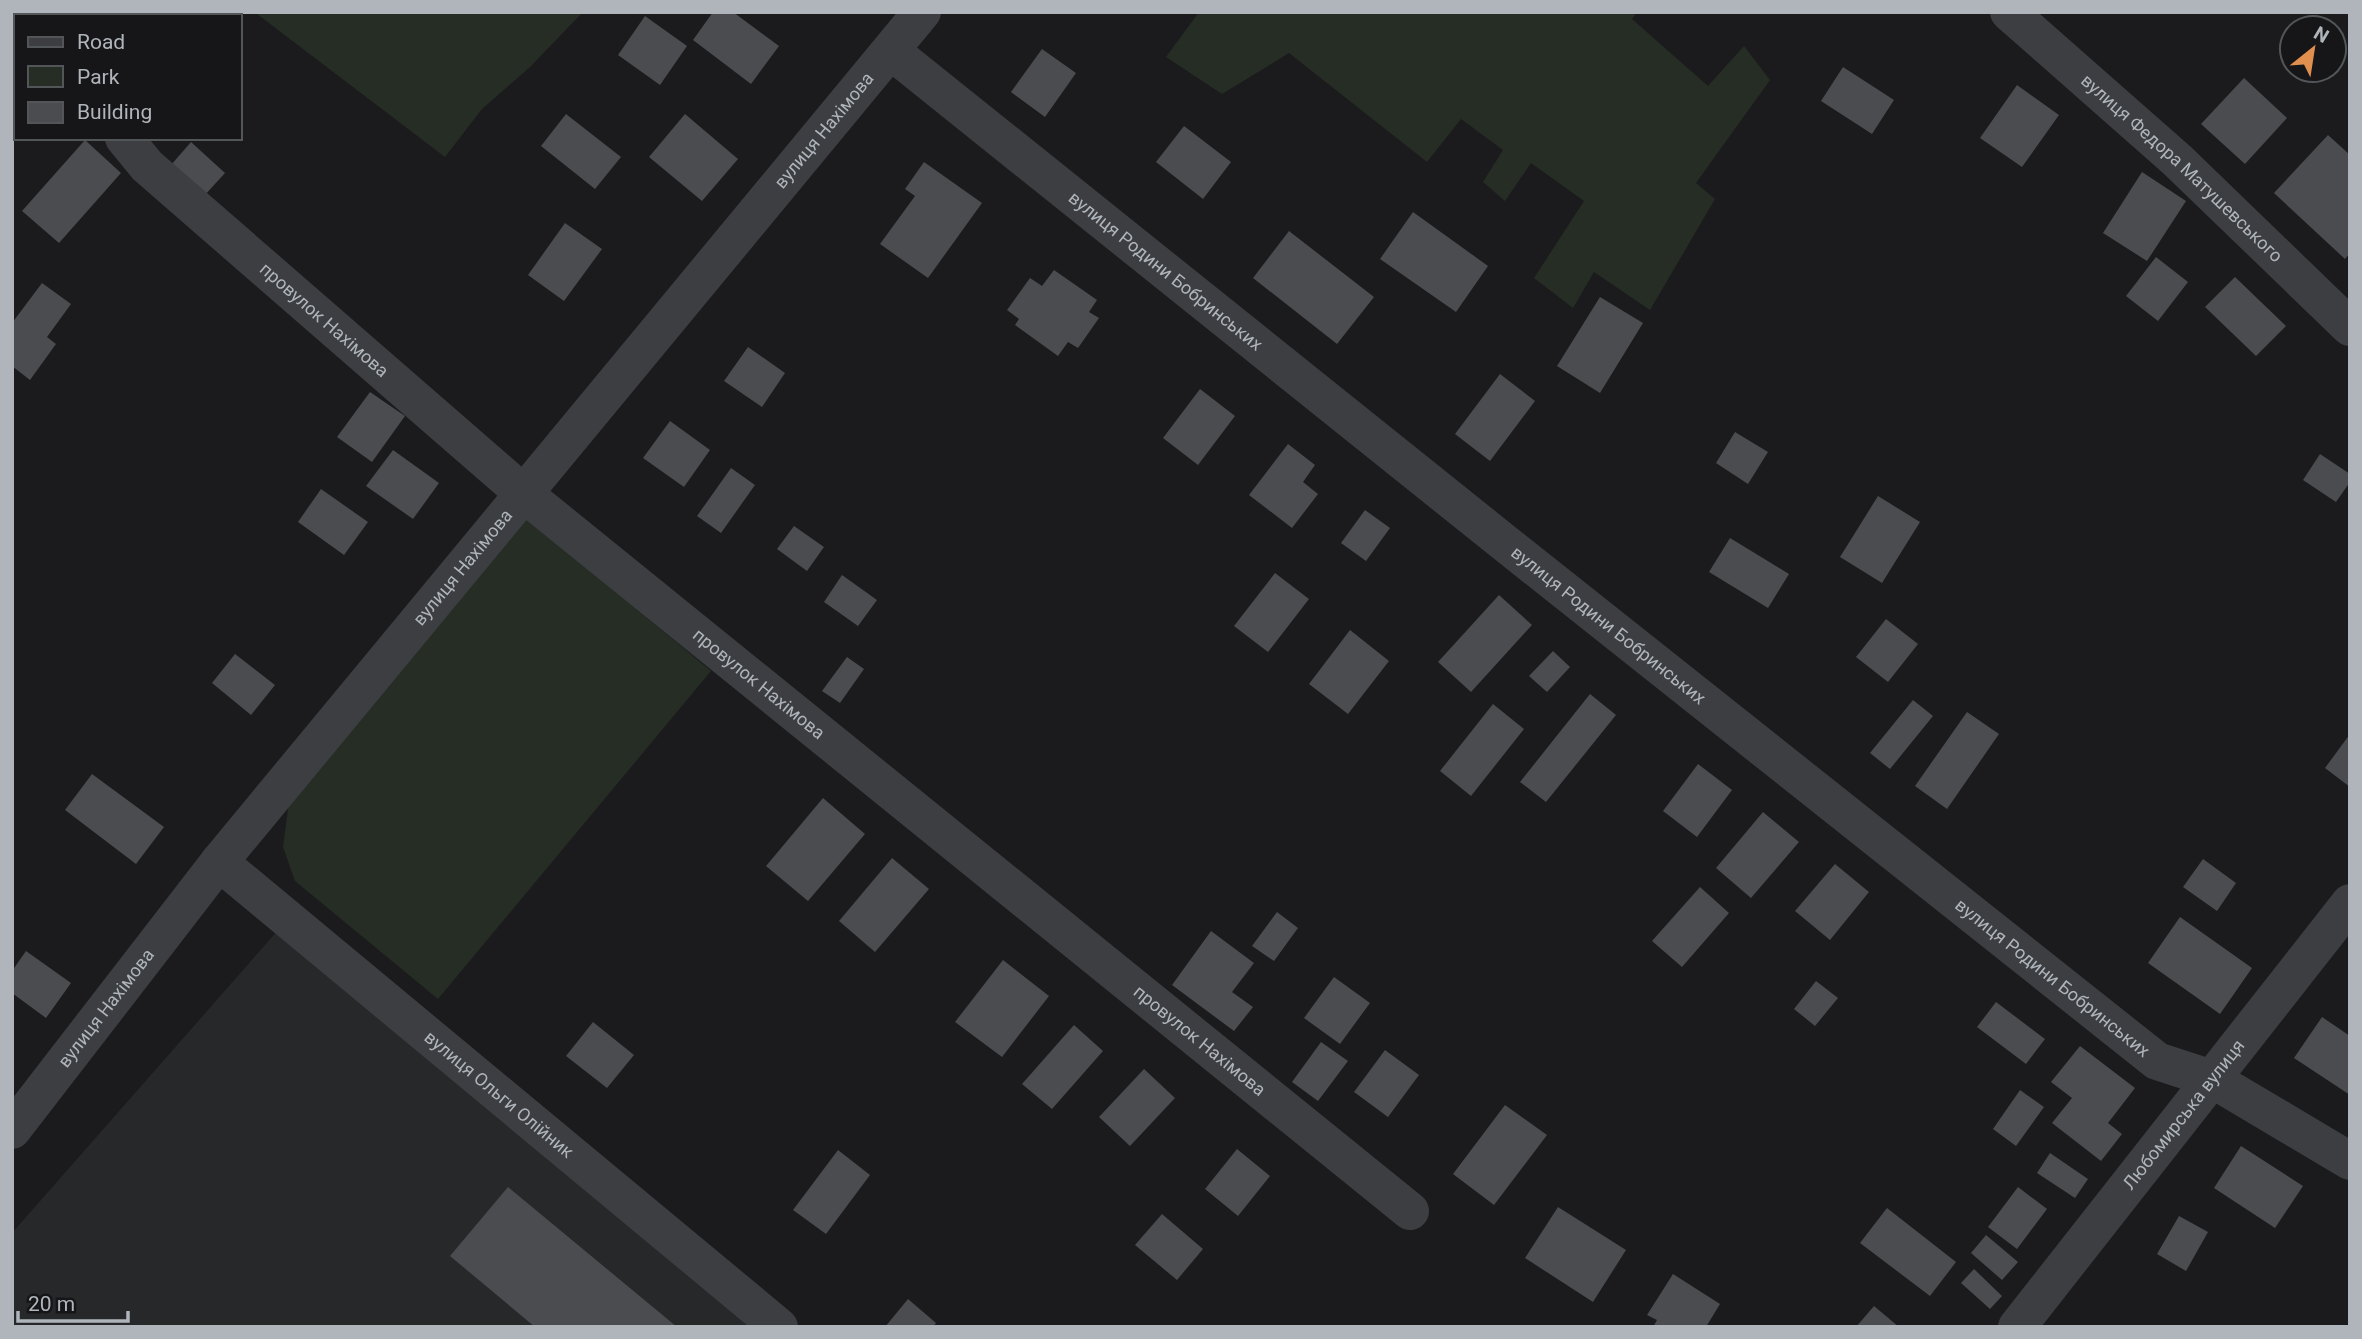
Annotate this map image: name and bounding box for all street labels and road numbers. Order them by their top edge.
street label: вулиця Нахімова [770,68,878,192]
street label: вулиця Федора Матушевського [2077,70,2287,266]
street label: вулиця Родини Бобринських [1065,187,1267,355]
street label: провулок Нахімова [256,258,393,381]
street label: вулиця Нахімова [408,505,516,629]
street label: вулиця Родини Бобринських [1507,541,1710,709]
street label: провулок Нахімова [689,624,829,743]
street label: вулиця Родини Бобринських [1951,894,2154,1061]
street label: вулиця Нахімова [53,944,158,1071]
street label: провулок Нахімова [1130,981,1270,1100]
street label: вулиця Ольги Олійник [421,1026,578,1162]
street label: Любомирська вулиця [2118,1035,2249,1193]

